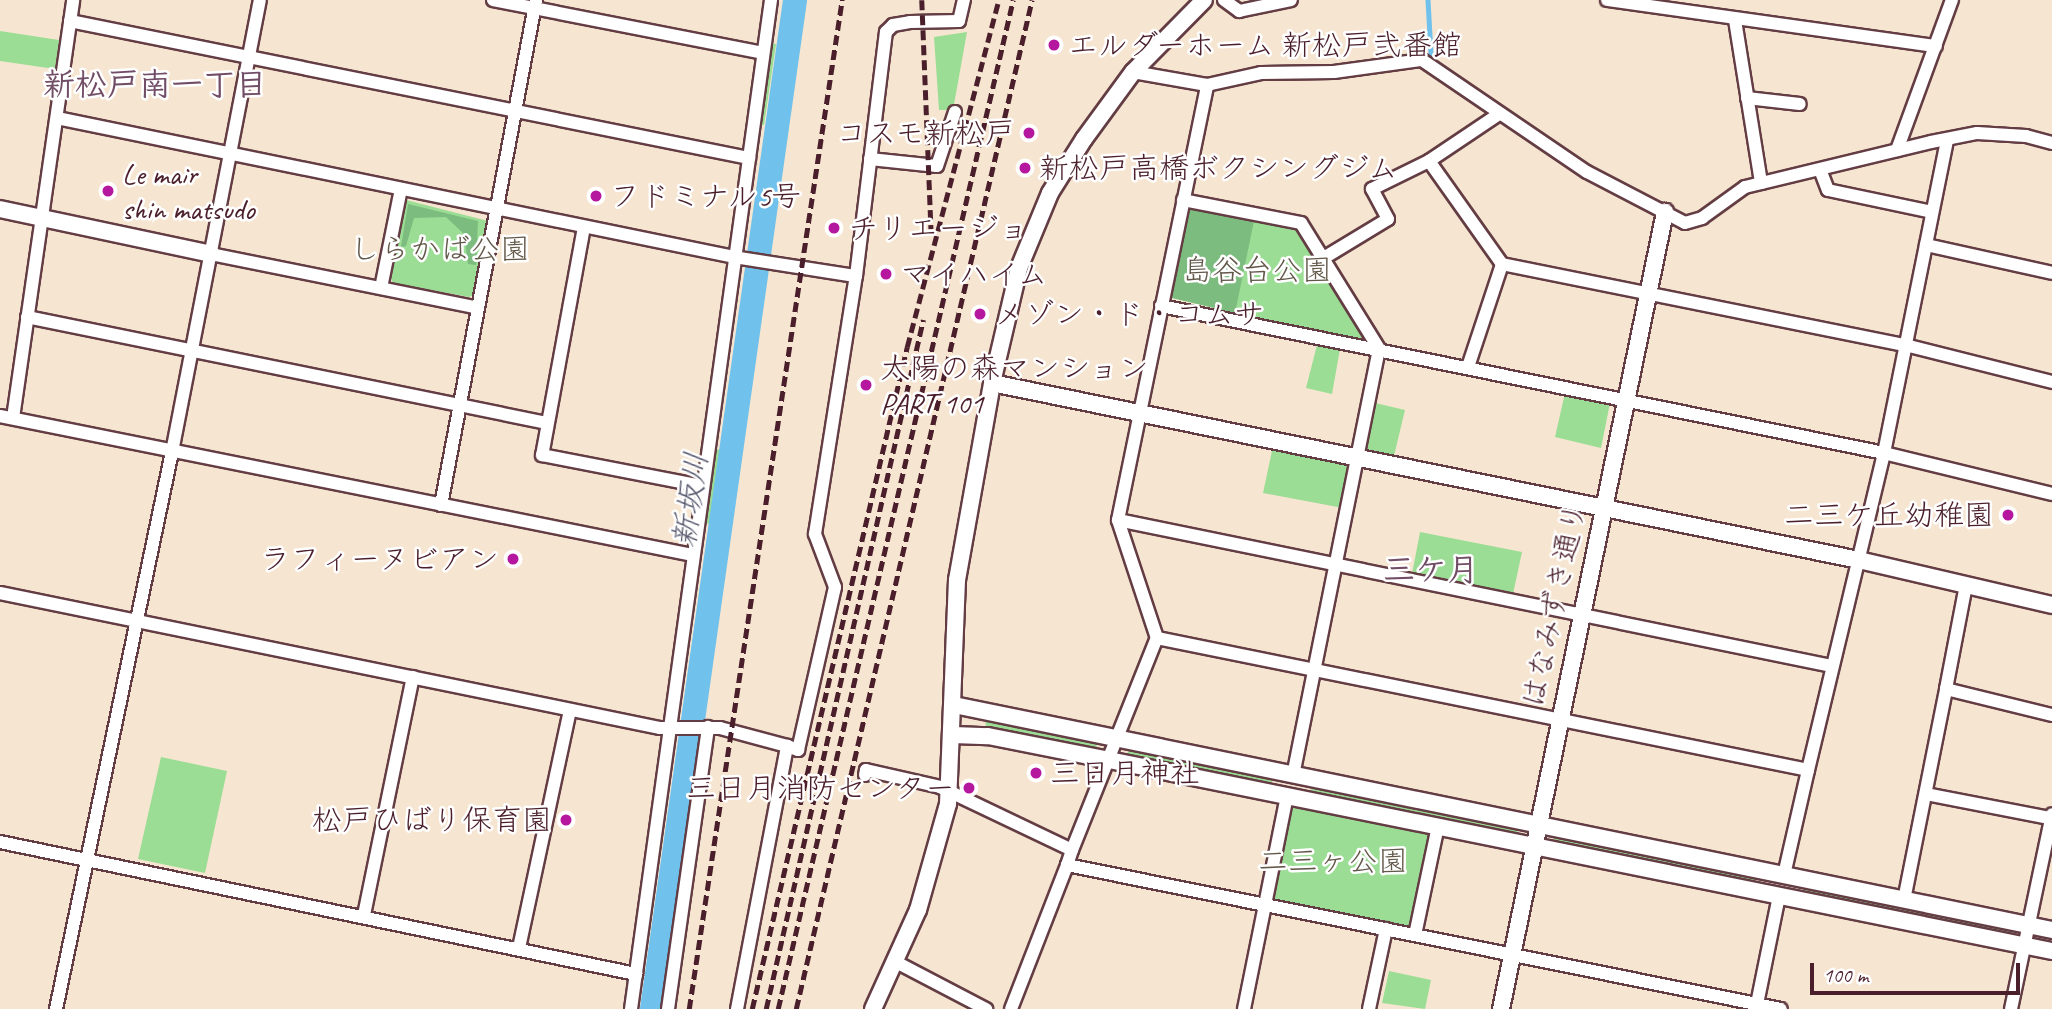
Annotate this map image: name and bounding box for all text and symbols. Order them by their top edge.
place label: エルダーホーム 新松戸弐番館 [1068,27,1462,63]
marker: エルダーホーム 新松戸弐番館 [1046,37,1062,53]
district label: 新松戸南一丁目 [43,66,267,104]
place label: コスモ新松戸 [835,115,1015,151]
marker: コスモ新松戸 [1021,125,1037,141]
place label: 新松戸高橋ボクシングジム [1039,150,1399,186]
place label: Le mair shin matsudo [122,156,256,226]
marker: 新松戸高橋ボクシングジム [1017,160,1033,176]
place label: フドミナル5号 [610,178,803,214]
marker: Le mair shin matsudo [100,183,116,199]
marker: フドミナル5号 [588,188,604,204]
place label: チリエージョ [848,210,1028,246]
marker: チリエージョ [826,220,842,236]
park label: しらかば公園 [350,231,530,267]
park label: 島谷台公園 [1182,252,1332,288]
place label: マイハイム [900,256,1050,292]
marker: マイハイム [878,266,894,282]
place label: メゾン・ド・コムサ [994,296,1264,332]
marker: メゾン・ド・コムサ [972,306,988,322]
place label: 太陽の森マンション PART 101 [880,350,1150,420]
marker: 太陽の森マンション PART 101 [858,377,874,393]
water label: 新坂川 [665,450,717,550]
place label: 二三ケ丘幼稚園 [1784,497,1994,533]
street label: はなみずき通り [1515,499,1593,711]
marker: 二三ケ丘幼稚園 [2000,507,2016,523]
place label: ラフィーヌビアン [259,541,499,577]
marker: ラフィーヌビアン [505,551,521,567]
district label: 三ケ月 [1383,551,1479,589]
place label: 三日月神社 [1050,755,1200,791]
marker: 三日月神社 [1028,765,1044,781]
place label: 三日月消防センター [685,770,955,806]
marker: 三日月消防センター [961,780,977,796]
place label: 松戸ひばり保育園 [312,802,552,838]
marker: 松戸ひばり保育園 [558,812,574,828]
park label: 二三ヶ公園 [1258,843,1408,879]
scale bar [1814,950,2024,994]
text: 100 m [1823,962,1868,988]

